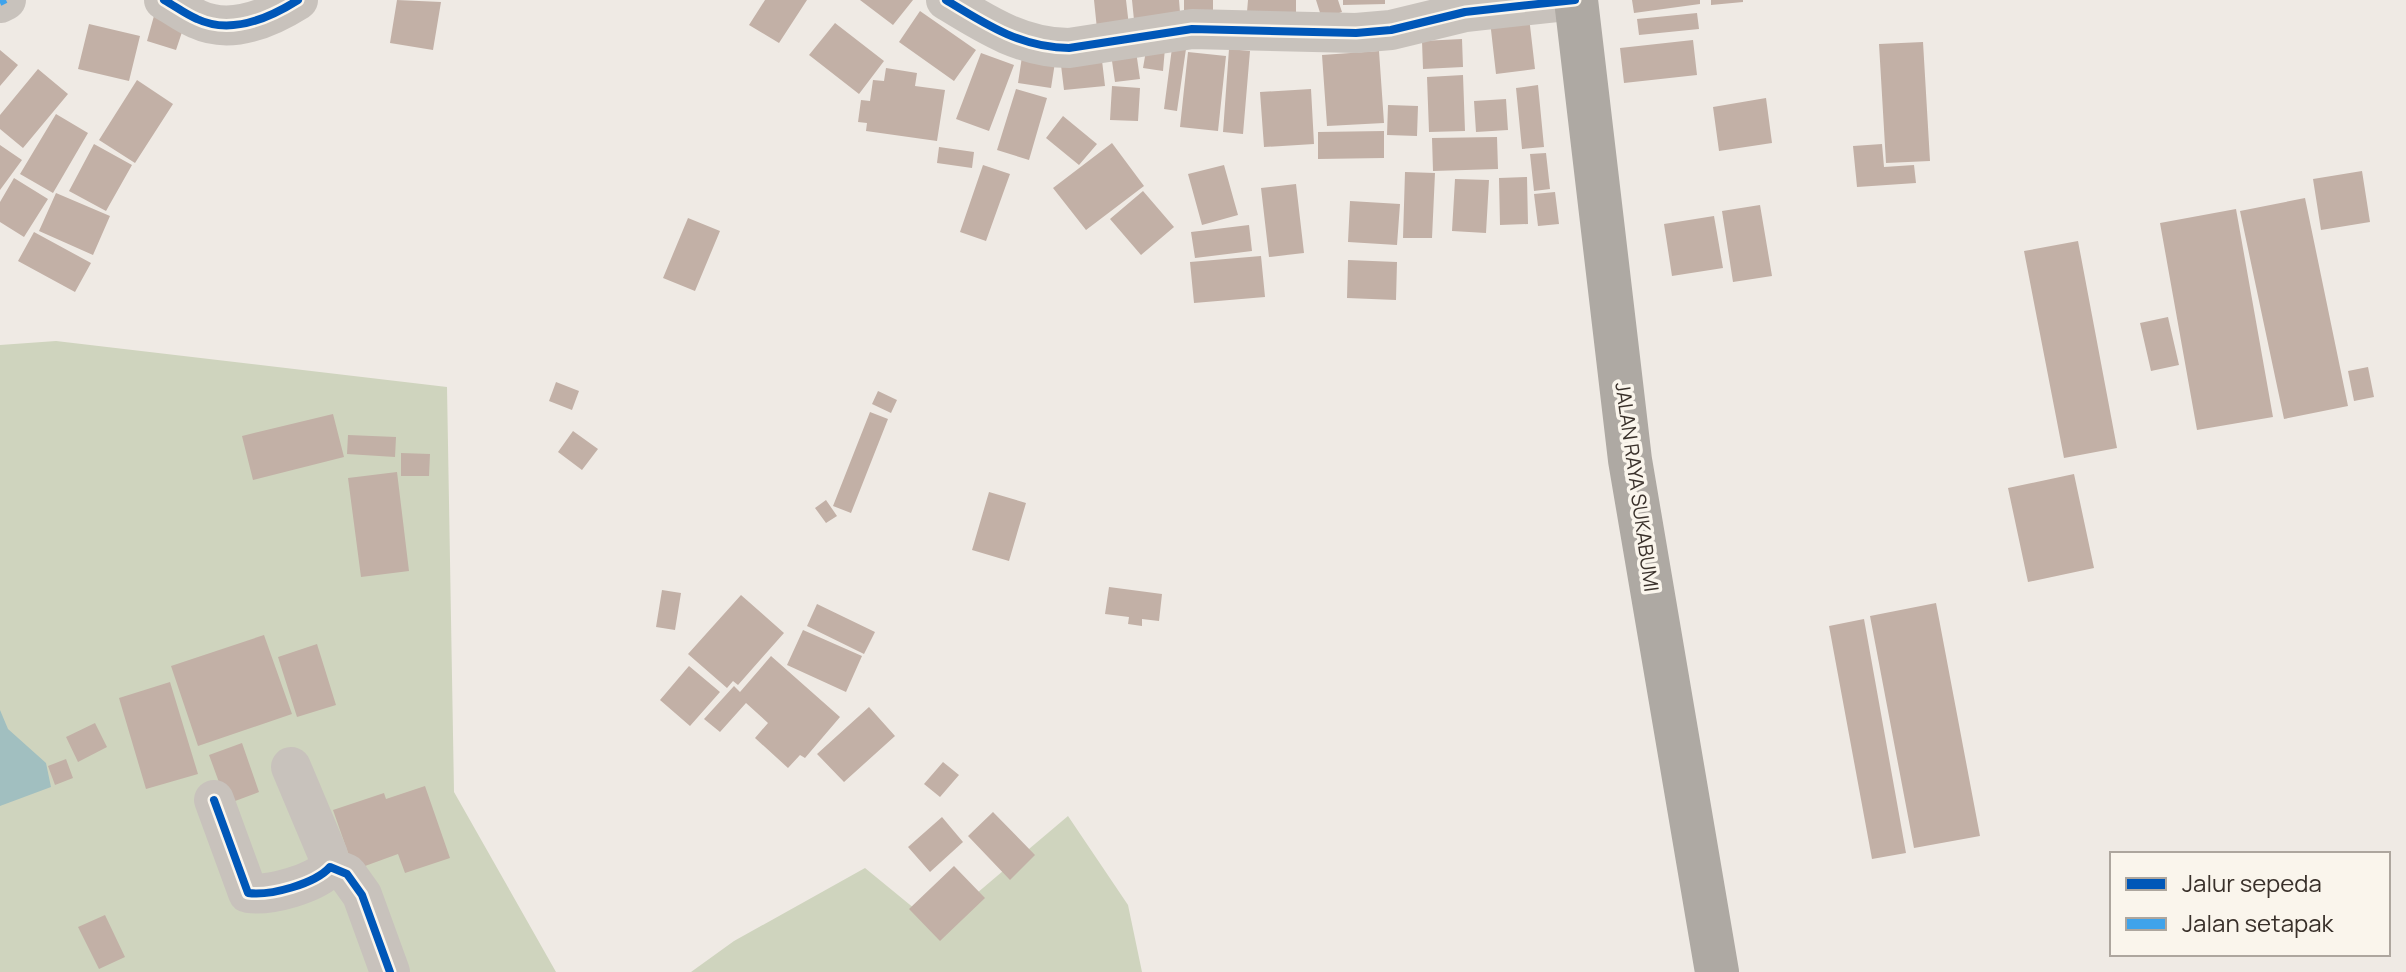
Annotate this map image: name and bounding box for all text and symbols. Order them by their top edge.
street label: JALAN RAYA SUKABUMI [1609,380,1666,593]
legend [2110,852,2390,956]
text: Jalur sepeda [2182,866,2322,899]
text: Jalan setapak [2182,906,2335,939]

